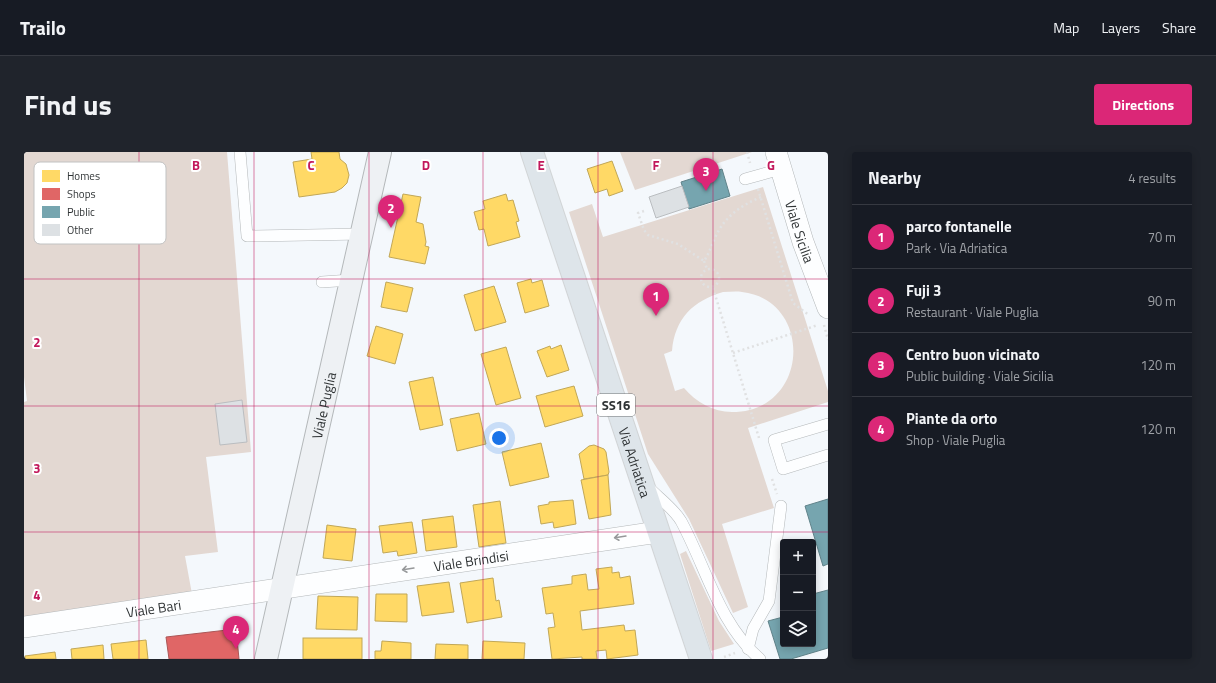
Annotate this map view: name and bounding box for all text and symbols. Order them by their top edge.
text: Trailo [20,13,66,42]
text: Map [1053,17,1079,38]
text: Layers [1101,17,1140,38]
text: Share [1162,17,1196,38]
text: Find us [24,83,112,126]
button: Directions [1094,84,1192,125]
text: B [192,155,200,175]
text: C [307,155,315,175]
text: D [422,155,430,175]
text: E [537,155,545,175]
text: F [653,155,660,175]
text: G [767,155,775,175]
pin: 3 [693,158,719,191]
legend [34,162,166,244]
text: Nearby [868,165,921,191]
text: Homes [67,168,100,184]
text: 4 results [1128,168,1176,188]
text: Shops [67,186,96,202]
pin: 2 [378,195,404,228]
street label: Viale Sicilia [780,197,820,266]
text: Public [67,204,95,220]
text: parco fontanelle [906,215,1012,238]
text: Other [67,222,94,238]
text: 1 [877,227,885,247]
text: 70 m [1148,227,1176,247]
text: Park · Via Adriatica [906,238,1007,258]
text: Fuji 3 [906,279,942,302]
pin: 1 [643,283,669,316]
text: 2 [877,291,885,311]
text: 90 m [1148,291,1176,311]
text: Restaurant · Viale Puglia [906,302,1039,322]
text: 2 [33,332,41,352]
text: Centro buon vicinato [906,343,1040,366]
text: 3 [877,355,885,375]
text: 120 m [1140,355,1176,375]
text: Public building · Viale Sicilia [906,366,1053,386]
street label: Viale Puglia [305,370,341,441]
road number: SS16 [597,394,635,416]
text: Piante da orto [906,407,997,430]
text: 4 [877,419,885,439]
text: 120 m [1140,419,1176,439]
street label: Via Adriatica [614,424,657,500]
your location [489,428,509,448]
text: Shop · Viale Puglia [906,430,1005,450]
text: 3 [33,458,41,478]
one-way arrow [614,533,627,541]
map controls [780,539,816,647]
button: + [780,539,816,575]
street label: Viale Brindisi [432,544,510,576]
one-way arrow [402,565,415,573]
button: − [780,575,816,611]
text: 4 [33,585,41,605]
street label: Viale Bari [125,593,182,622]
button: layers [780,611,816,647]
pin: 4 [223,616,249,649]

